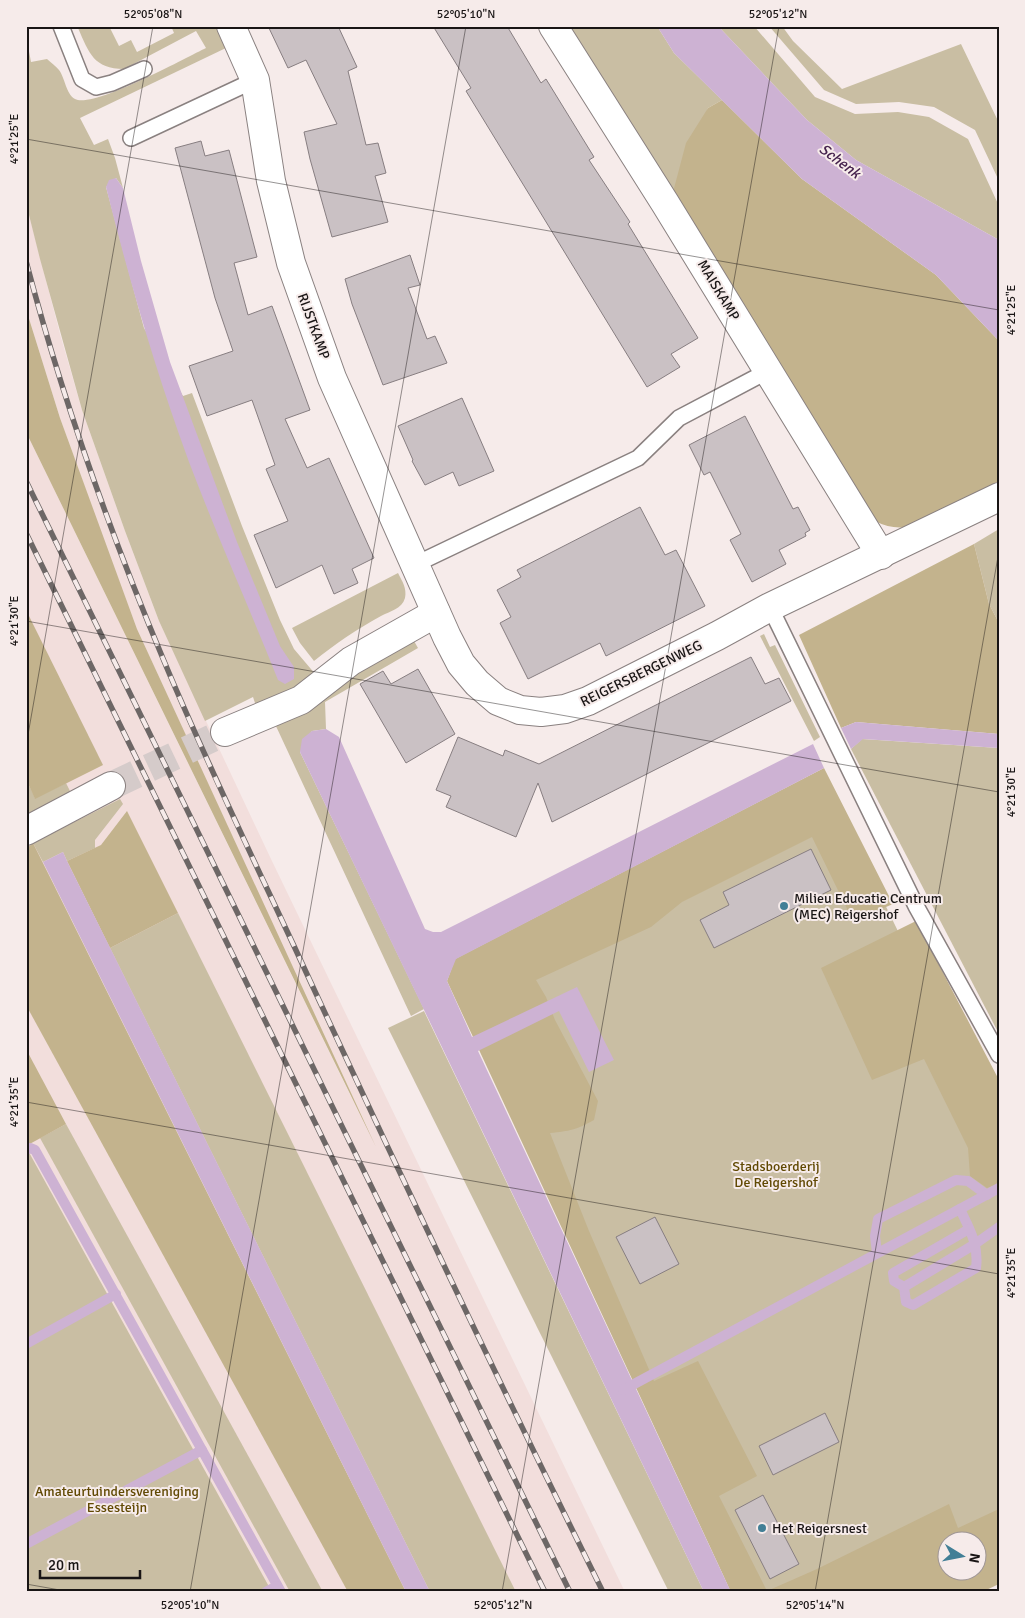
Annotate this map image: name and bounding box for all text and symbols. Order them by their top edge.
text: 52°05'08"N [124,7,182,22]
text: 52°05'10"N [437,7,495,22]
text: 52°05'12"N [749,7,807,22]
text: 4°21'25"E [7,113,22,164]
water label: Schenk [816,140,865,183]
street label: MAISKAMP [694,257,743,324]
text: 4°21'25"E [1004,284,1019,335]
street label: RIJSTKAMP [294,291,333,362]
text: 4°21'30"E [7,595,22,646]
street label: REIGERSBERGENWEG [578,637,705,710]
text: 4°21'30"E [1004,766,1019,817]
place label: Milieu Educatie Centrum (MEC) Reigershof [794,890,942,923]
marker: Milieu Educatie Centrum (MEC) Reigershof [778,900,790,912]
text: 4°21'35"E [7,1076,22,1127]
park label: Stadsboerderij De Reigershof [732,1158,820,1191]
text: 4°21'35"E [1004,1247,1019,1298]
park label: Amateurtuindersvereniging Essesteijn [35,1483,199,1516]
place label: Het Reigersnest [772,1520,867,1537]
marker: Het Reigersnest [756,1522,768,1534]
north arrow [938,1530,988,1580]
scale bar [40,1548,140,1580]
text: N [965,1552,984,1564]
text: 20 m [48,1556,79,1574]
text: 52°05'10"N [161,1598,219,1613]
text: 52°05'12"N [474,1598,532,1613]
text: 52°05'14"N [786,1598,844,1613]

